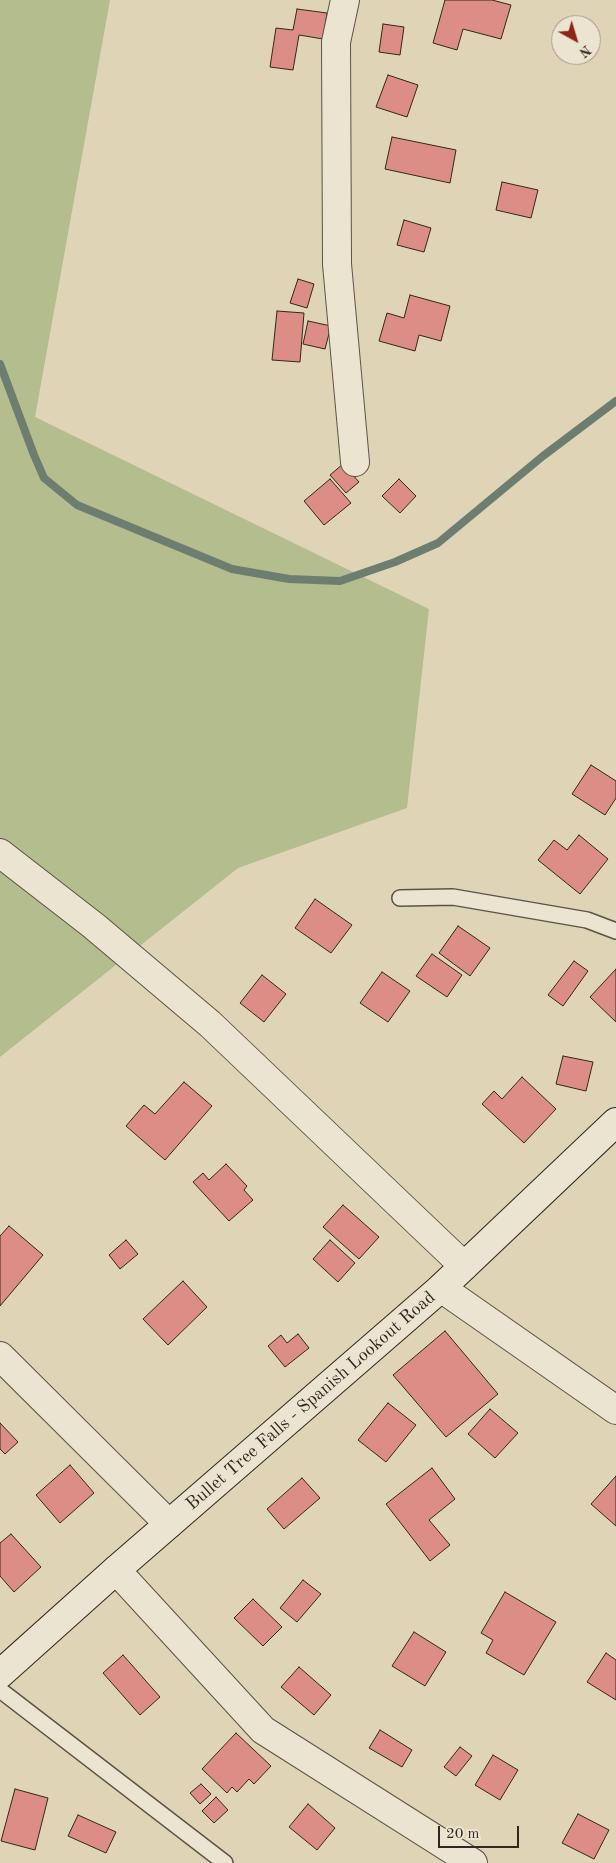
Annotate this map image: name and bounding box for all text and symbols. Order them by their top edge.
north arrow [551,15,601,65]
text: N [576,42,593,60]
street label: Bullet Tree Falls - Spanish Lookout Road [182,1287,440,1515]
scale bar [441,1816,522,1848]
text: 20 m [446,1827,480,1842]

